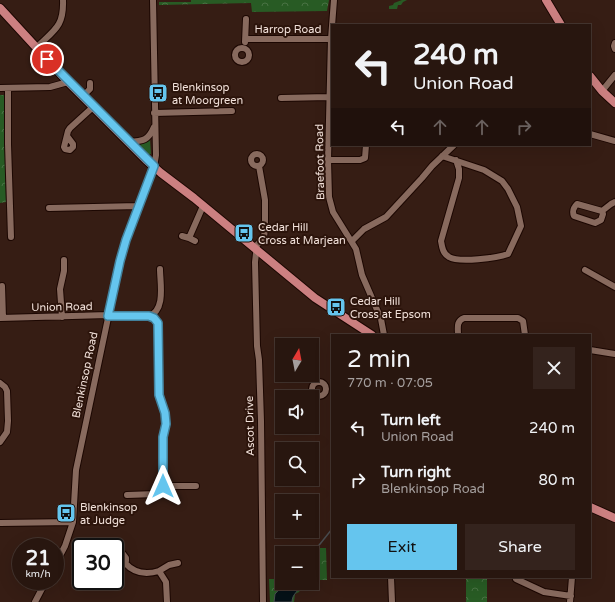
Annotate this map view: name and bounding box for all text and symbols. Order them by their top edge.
street label: Harrop Road [255,23,321,36]
text: 240 m [413,38,499,72]
icon: left [347,40,399,92]
pin [30,42,64,76]
icon: arrive [36,48,58,70]
text: Union Road [413,72,514,94]
place label: Blenkinsop at Moorgreen [172,81,243,107]
bus stop icon: Blenkinsop at Moorgreen [147,82,169,104]
icon: left [387,116,409,138]
icon: ahead [429,116,451,138]
icon: ahead [471,116,493,138]
icon: right [513,116,535,138]
street label: Braefoot Road [313,124,327,200]
place label: Cedar Hill Cross at Marjean [258,221,346,247]
bus stop icon: Cedar Hill Cross at Marjean [233,222,255,244]
place label: Cedar Hill Cross at Epsom [350,295,431,321]
bus stop icon: Cedar Hill Cross at Epsom [325,296,347,318]
street label: Union Road [31,300,93,314]
street label: Blenkinsop Road [69,331,101,419]
north arrow [275,338,319,382]
map controls [275,338,319,590]
text: 2 min [347,345,411,374]
button: close [533,347,575,389]
text: 770 m · 07:05 [347,375,433,391]
button: sound [275,390,319,434]
street label: Ascot Drive [243,396,257,456]
text: Turn left [381,411,441,429]
icon: left [347,417,369,439]
text: 240 m [529,419,575,437]
text: Union Road [381,429,454,445]
button: search [275,442,319,486]
text: Turn right [381,463,451,481]
position arrow [142,465,184,507]
icon: right [347,469,369,491]
text: 80 m [538,471,575,489]
text: Blenkinsop Road [381,481,485,497]
button: + [275,494,319,538]
place label: Blenkinsop at Judge [80,501,138,527]
bus stop icon: Blenkinsop at Judge [55,502,77,524]
button: Exit [347,524,457,570]
button: Share [465,524,575,570]
speed limit sign: 30 [72,538,124,590]
button: − [275,546,319,590]
text: 21 [25,547,51,571]
text: km/h [25,568,51,580]

